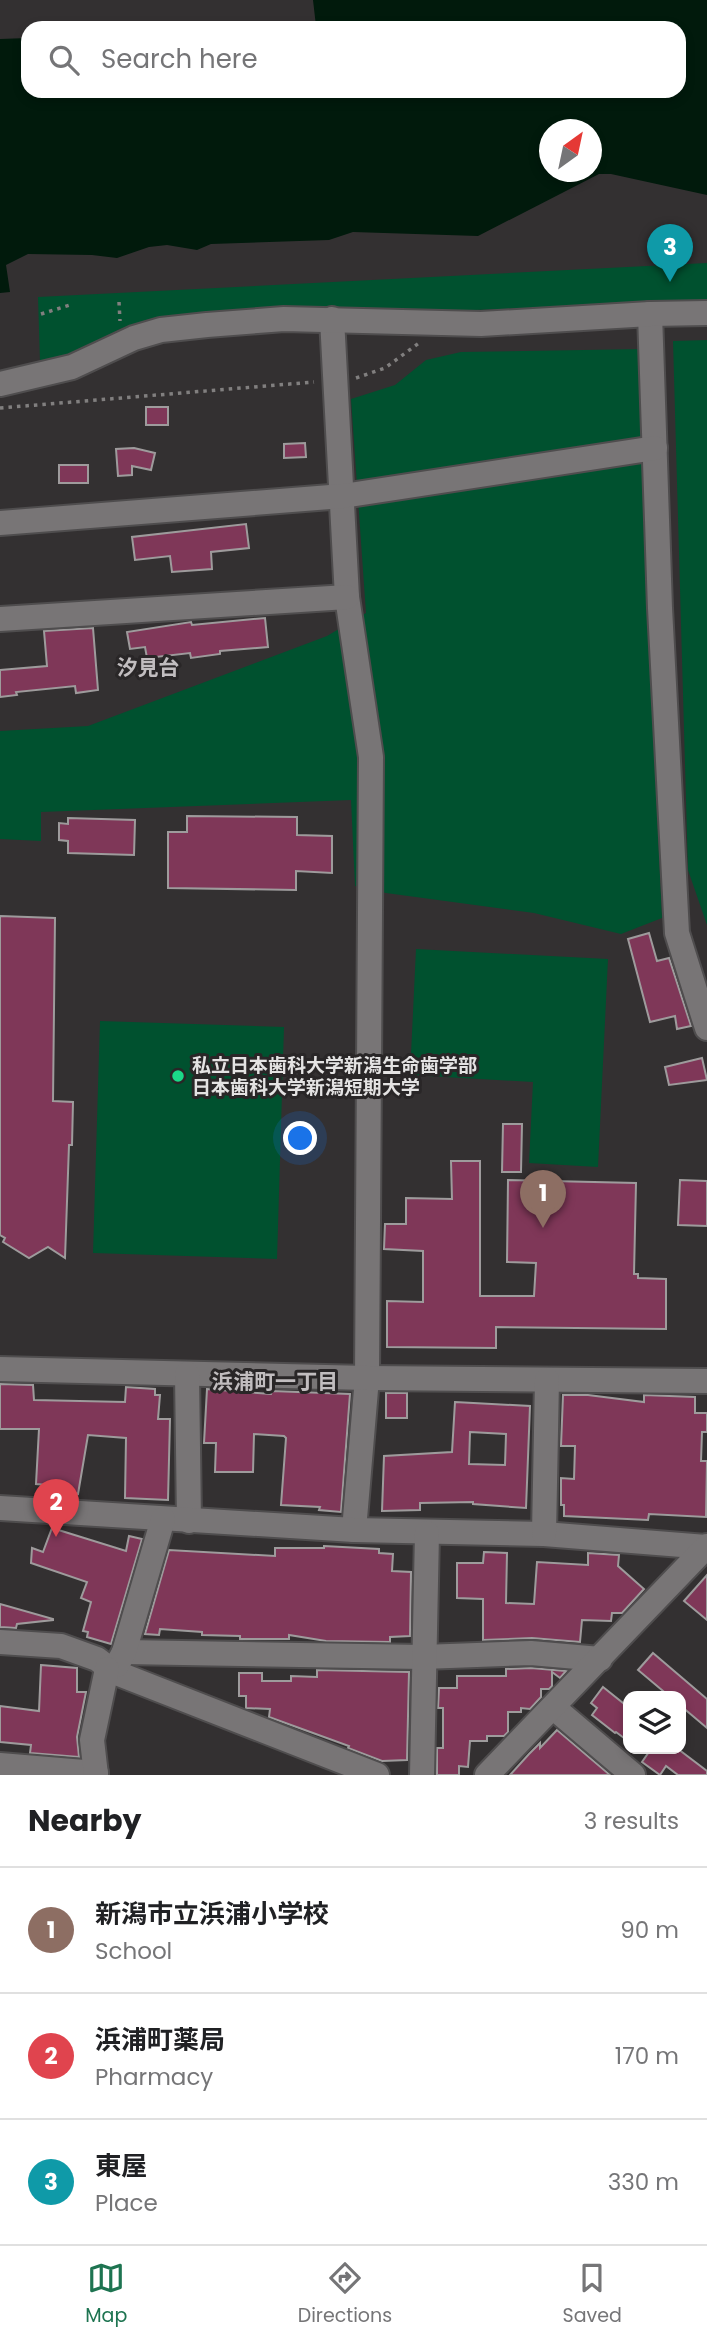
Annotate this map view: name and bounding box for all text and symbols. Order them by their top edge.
search box [21,21,686,98]
icon: search [45,41,83,79]
text: Search here [101,41,258,77]
north arrow [539,119,602,182]
pin: 3 [647,224,693,282]
district label: 汐見台 [117,653,180,682]
place label: 私立日本歯科大学新潟生命歯学部 日本歯科大学新潟短期大学 [192,1052,477,1101]
marker: 私立日本歯科大学新潟生命歯学部 日本歯科大学新潟短期大学 [170,1068,186,1084]
your location [283,1121,317,1155]
pin: 1 [520,1170,566,1228]
district label: 浜浦町一丁目 [212,1367,338,1396]
pin: 2 [33,1479,79,1537]
map controls [623,1691,686,1754]
button: layers [623,1691,686,1754]
text: Nearby [28,1799,142,1842]
text: 3 results [584,1805,679,1837]
text: 新潟市立浜浦小学校 [95,1896,329,1932]
text: 1 [47,1914,55,1946]
text: 90 m [620,1914,679,1946]
text: School [95,1935,172,1967]
text: 浜浦町薬局 [95,2022,225,2058]
text: 2 [44,2040,58,2072]
text: 170 m [615,2040,679,2072]
text: Pharmacy [95,2061,213,2093]
text: 東屋 [95,2148,147,2184]
text: 3 [44,2166,58,2198]
text: 330 m [608,2166,679,2198]
text: Place [95,2187,158,2219]
tab: Map [85,2259,127,2330]
tab: Directions [298,2259,392,2330]
tab: Saved [563,2259,622,2330]

